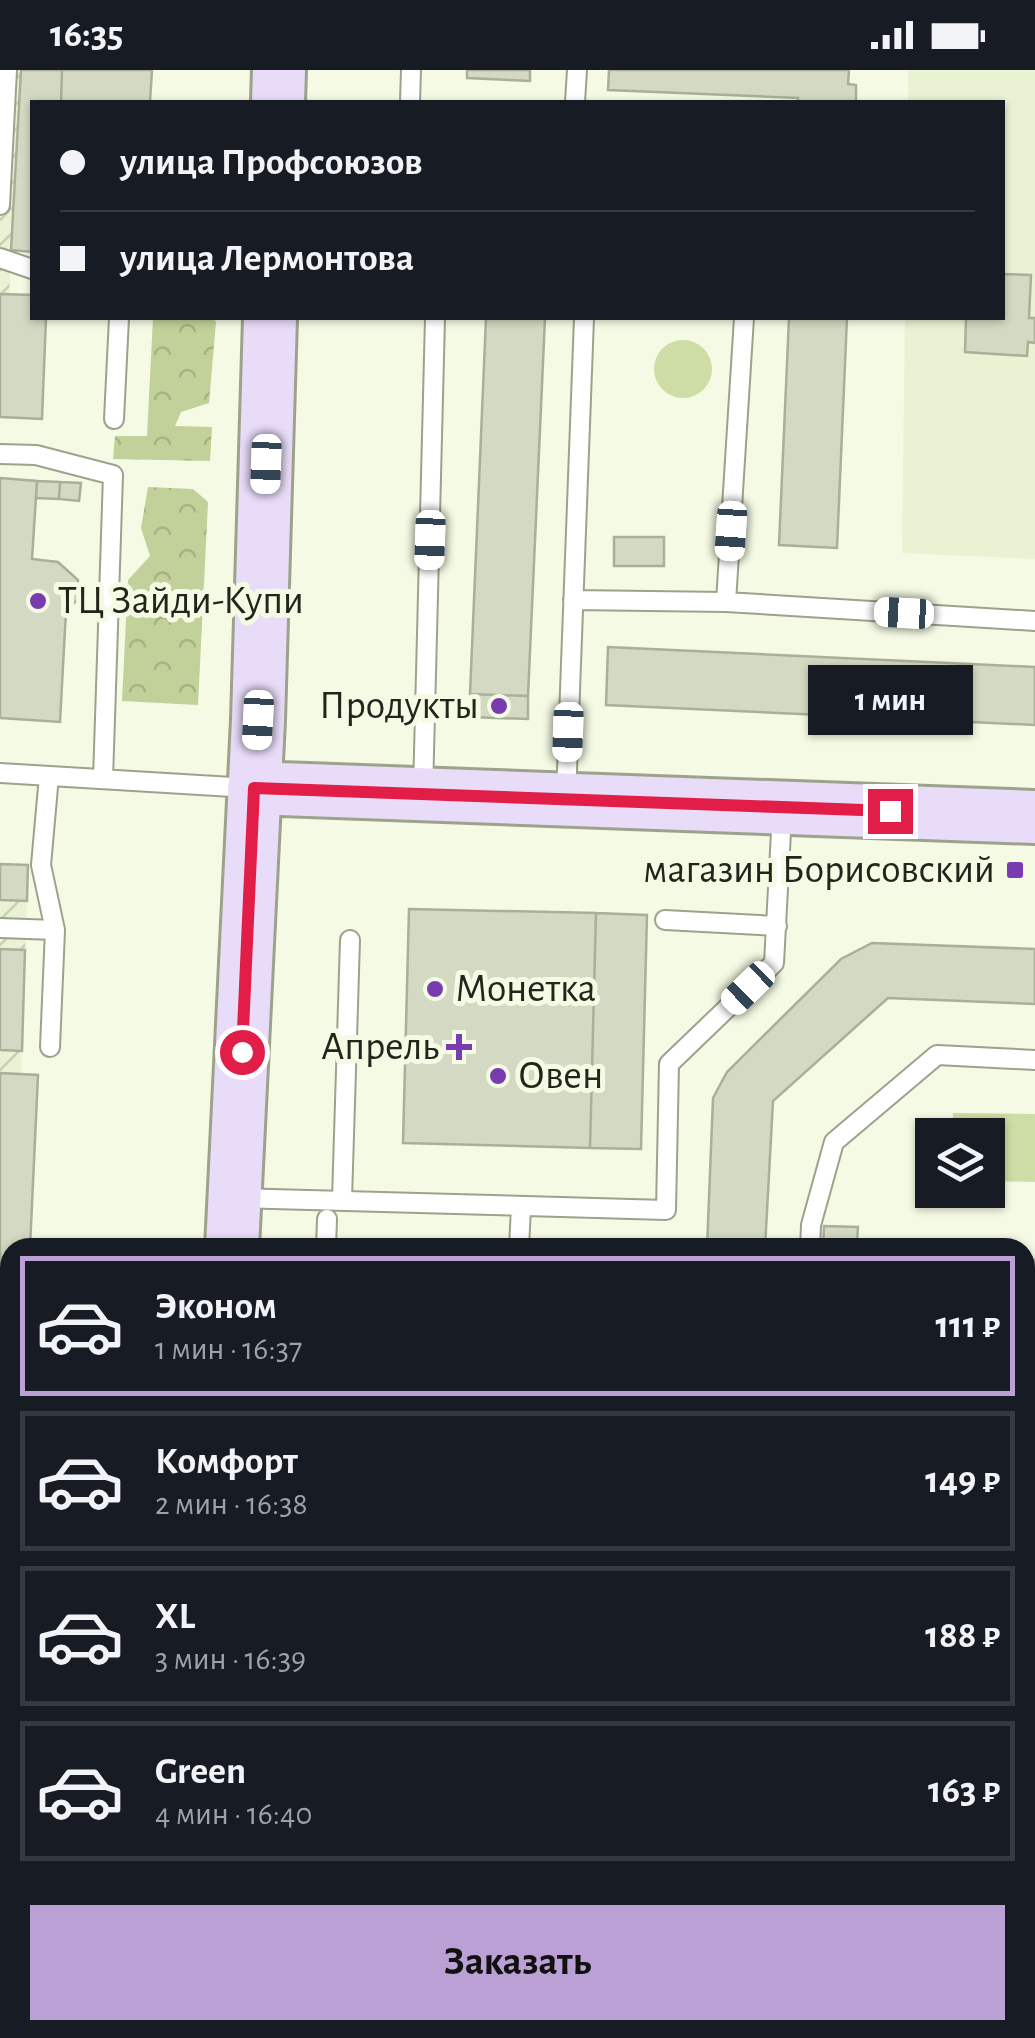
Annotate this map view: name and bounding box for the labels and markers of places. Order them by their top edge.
place label: ТЦ Зайди-Купи [58,581,304,621]
marker: ТЦ Зайди-Купи [27,590,49,612]
place label: Продукты [319,686,479,726]
marker: Продукты [488,695,510,717]
place label: магазин Борисовский [643,850,995,890]
marker: магазин Борисовский [1004,859,1026,881]
place label: Монетка [455,969,596,1009]
marker: Монетка [424,978,446,1000]
place label: Апрель [321,1027,439,1067]
marker: Апрель [448,1036,470,1058]
place label: Овен [518,1056,603,1096]
marker: Овен [487,1065,509,1087]

